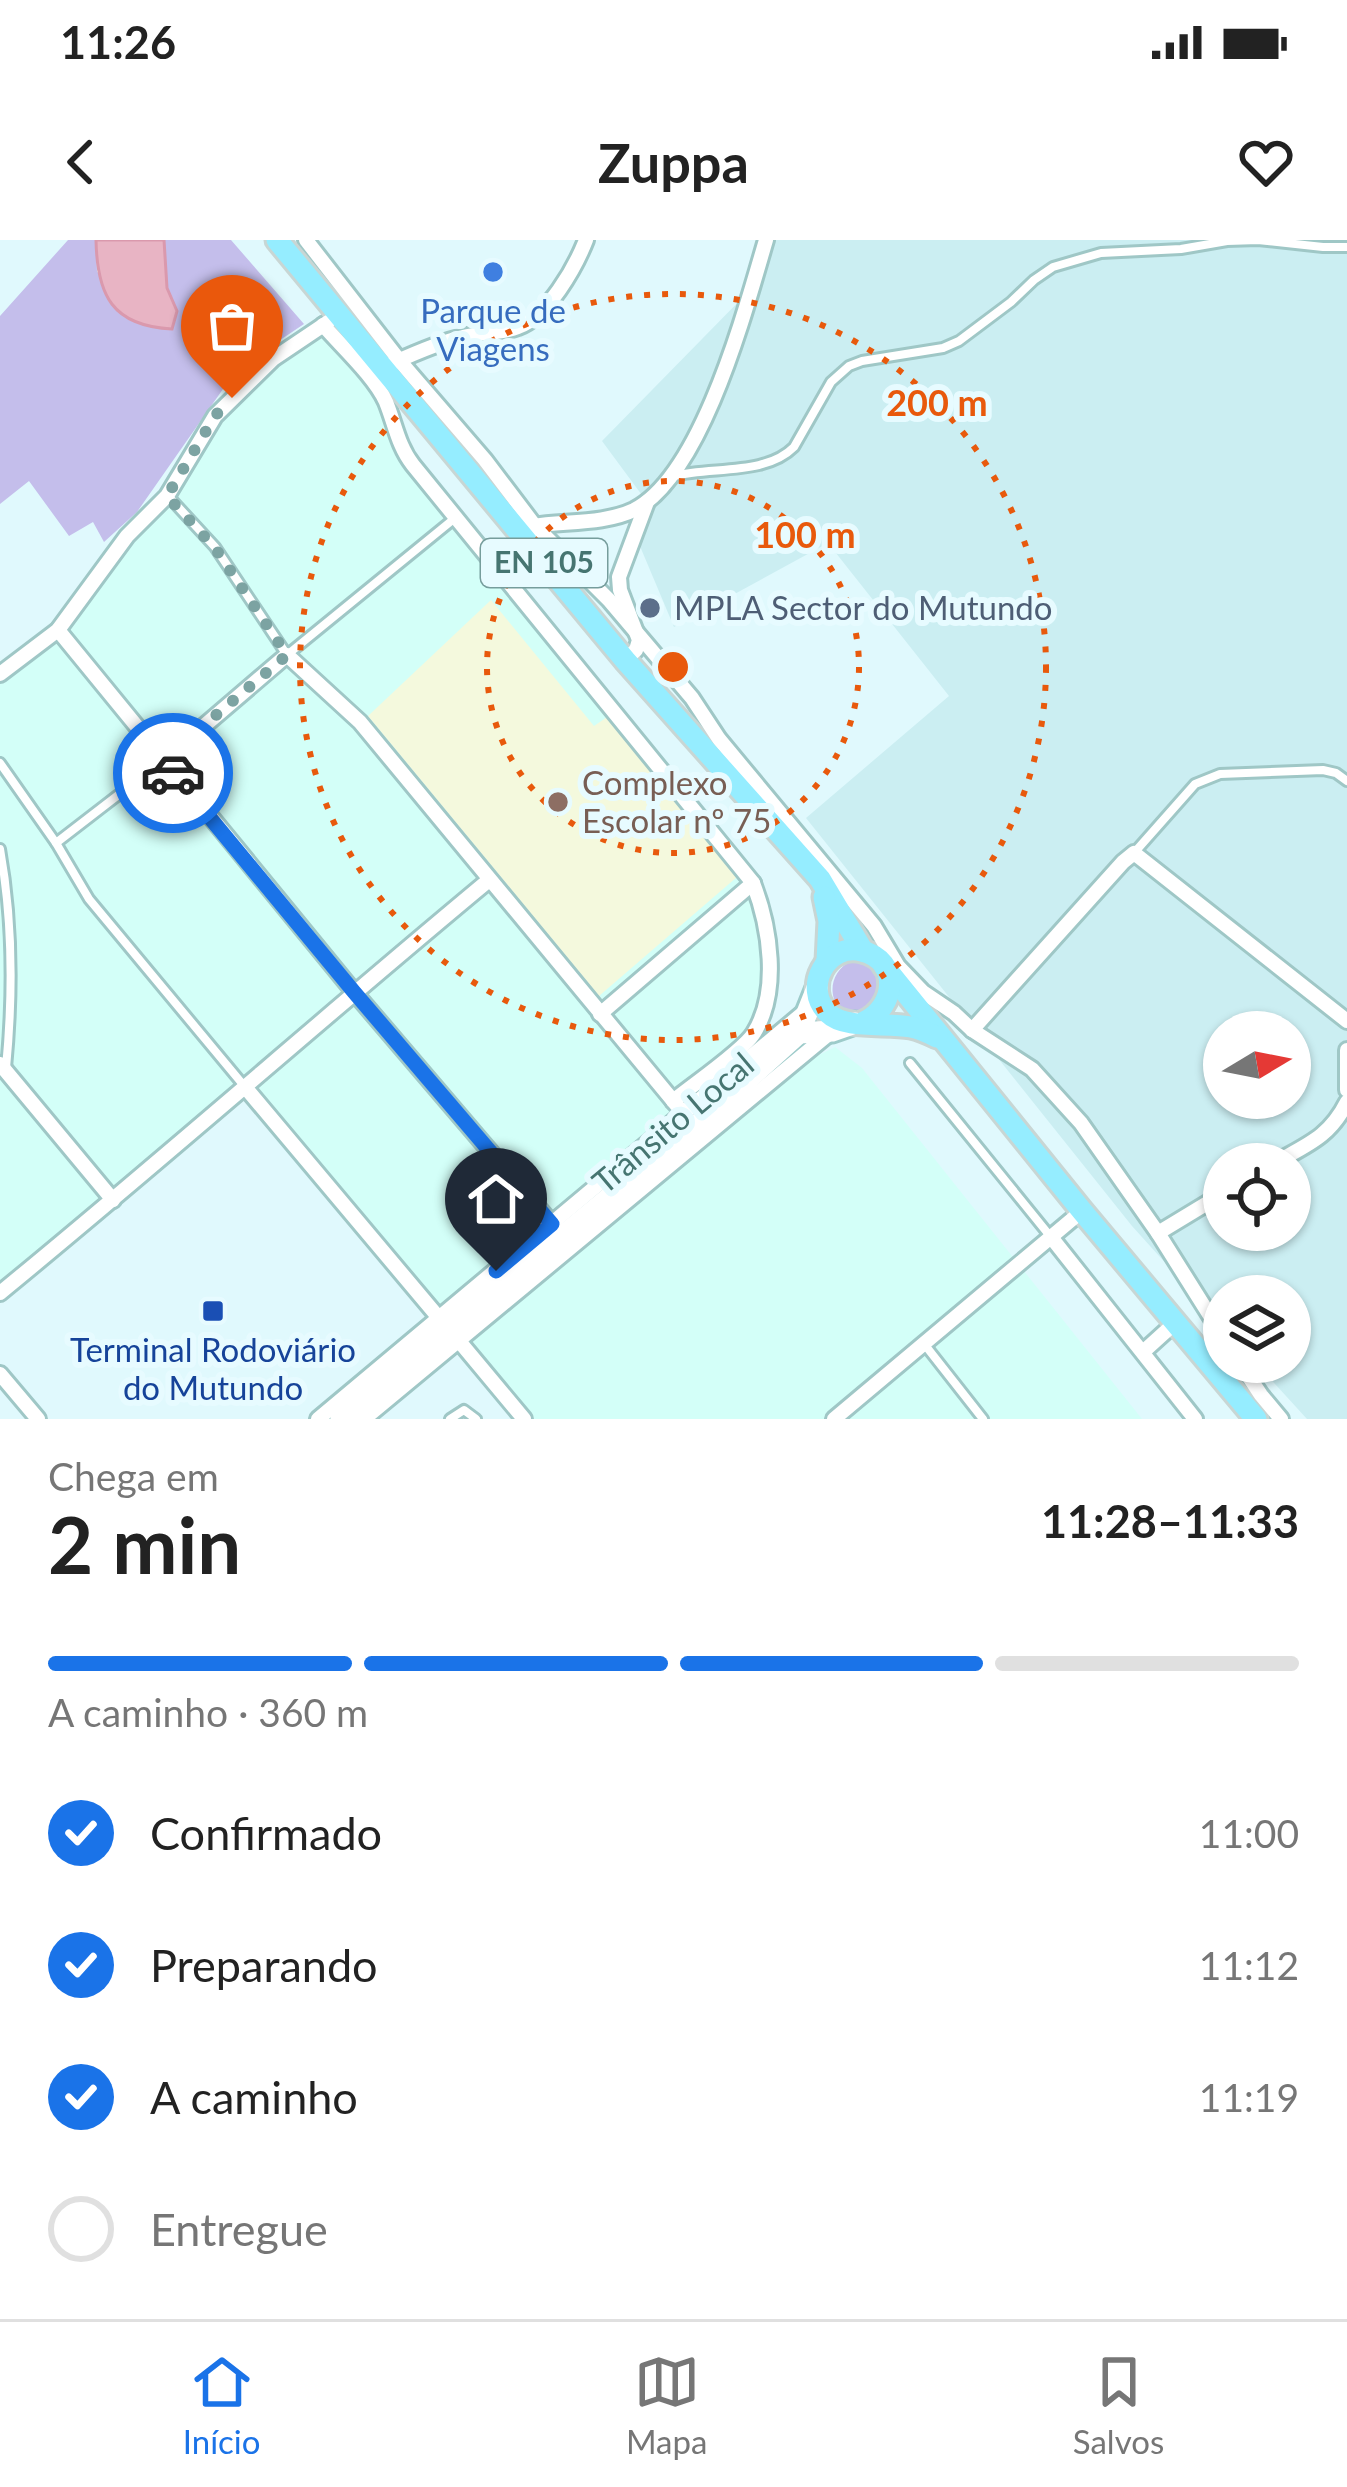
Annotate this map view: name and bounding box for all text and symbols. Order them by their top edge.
text: 11:26 [60,15,176,69]
icon: back [48,129,114,195]
icon: heart [1233,129,1299,195]
text: Zuppa [598,130,749,195]
marker: Parque de Viagens [480,259,506,285]
pin [181,275,283,398]
place label: Parque de Viagens [420,290,566,368]
icon: bag [199,293,265,359]
text: 200 m [886,380,988,424]
text: 100 m [754,512,856,556]
road number: EN 105 [481,539,607,587]
place label: MPLA Sector do Mutundo [674,587,1053,627]
marker: MPLA Sector do Mutundo [637,595,663,621]
centre of rings [652,646,694,688]
courier [113,713,233,833]
icon: car [140,740,206,806]
place label: Complexo Escolar nº 75 [582,762,771,840]
marker: Complexo Escolar nº 75 [545,789,571,815]
north arrow [1203,1011,1311,1119]
map controls [1203,1011,1311,1383]
street label: Trânsito Local [584,1043,761,1201]
button: locate [1203,1143,1311,1251]
pin [445,1148,547,1271]
icon: home [463,1166,529,1232]
button: layers [1203,1275,1311,1383]
marker: Terminal Rodoviário do Mutundo [200,1298,226,1324]
place label: Terminal Rodoviário do Mutundo [70,1329,356,1407]
text: Chega em [48,1453,219,1499]
text: 11:28–11:33 [1041,1494,1299,1548]
text: 2 min [48,1497,241,1591]
text: A caminho · 360 m [48,1689,368,1735]
icon: check [48,1800,114,1866]
text: Confirmado [150,1806,382,1860]
text: 11:00 [1199,1810,1299,1856]
icon: check [48,1932,114,1998]
text: Preparando [150,1938,378,1992]
text: 11:12 [1199,1942,1299,1988]
icon: check [48,2064,114,2130]
text: A caminho [150,2070,358,2124]
text: 11:19 [1199,2074,1299,2120]
text: Entregue [150,2202,328,2256]
tab: Início [183,2349,260,2461]
tab: Mapa [626,2349,707,2461]
tab: Salvos [1073,2349,1164,2461]

